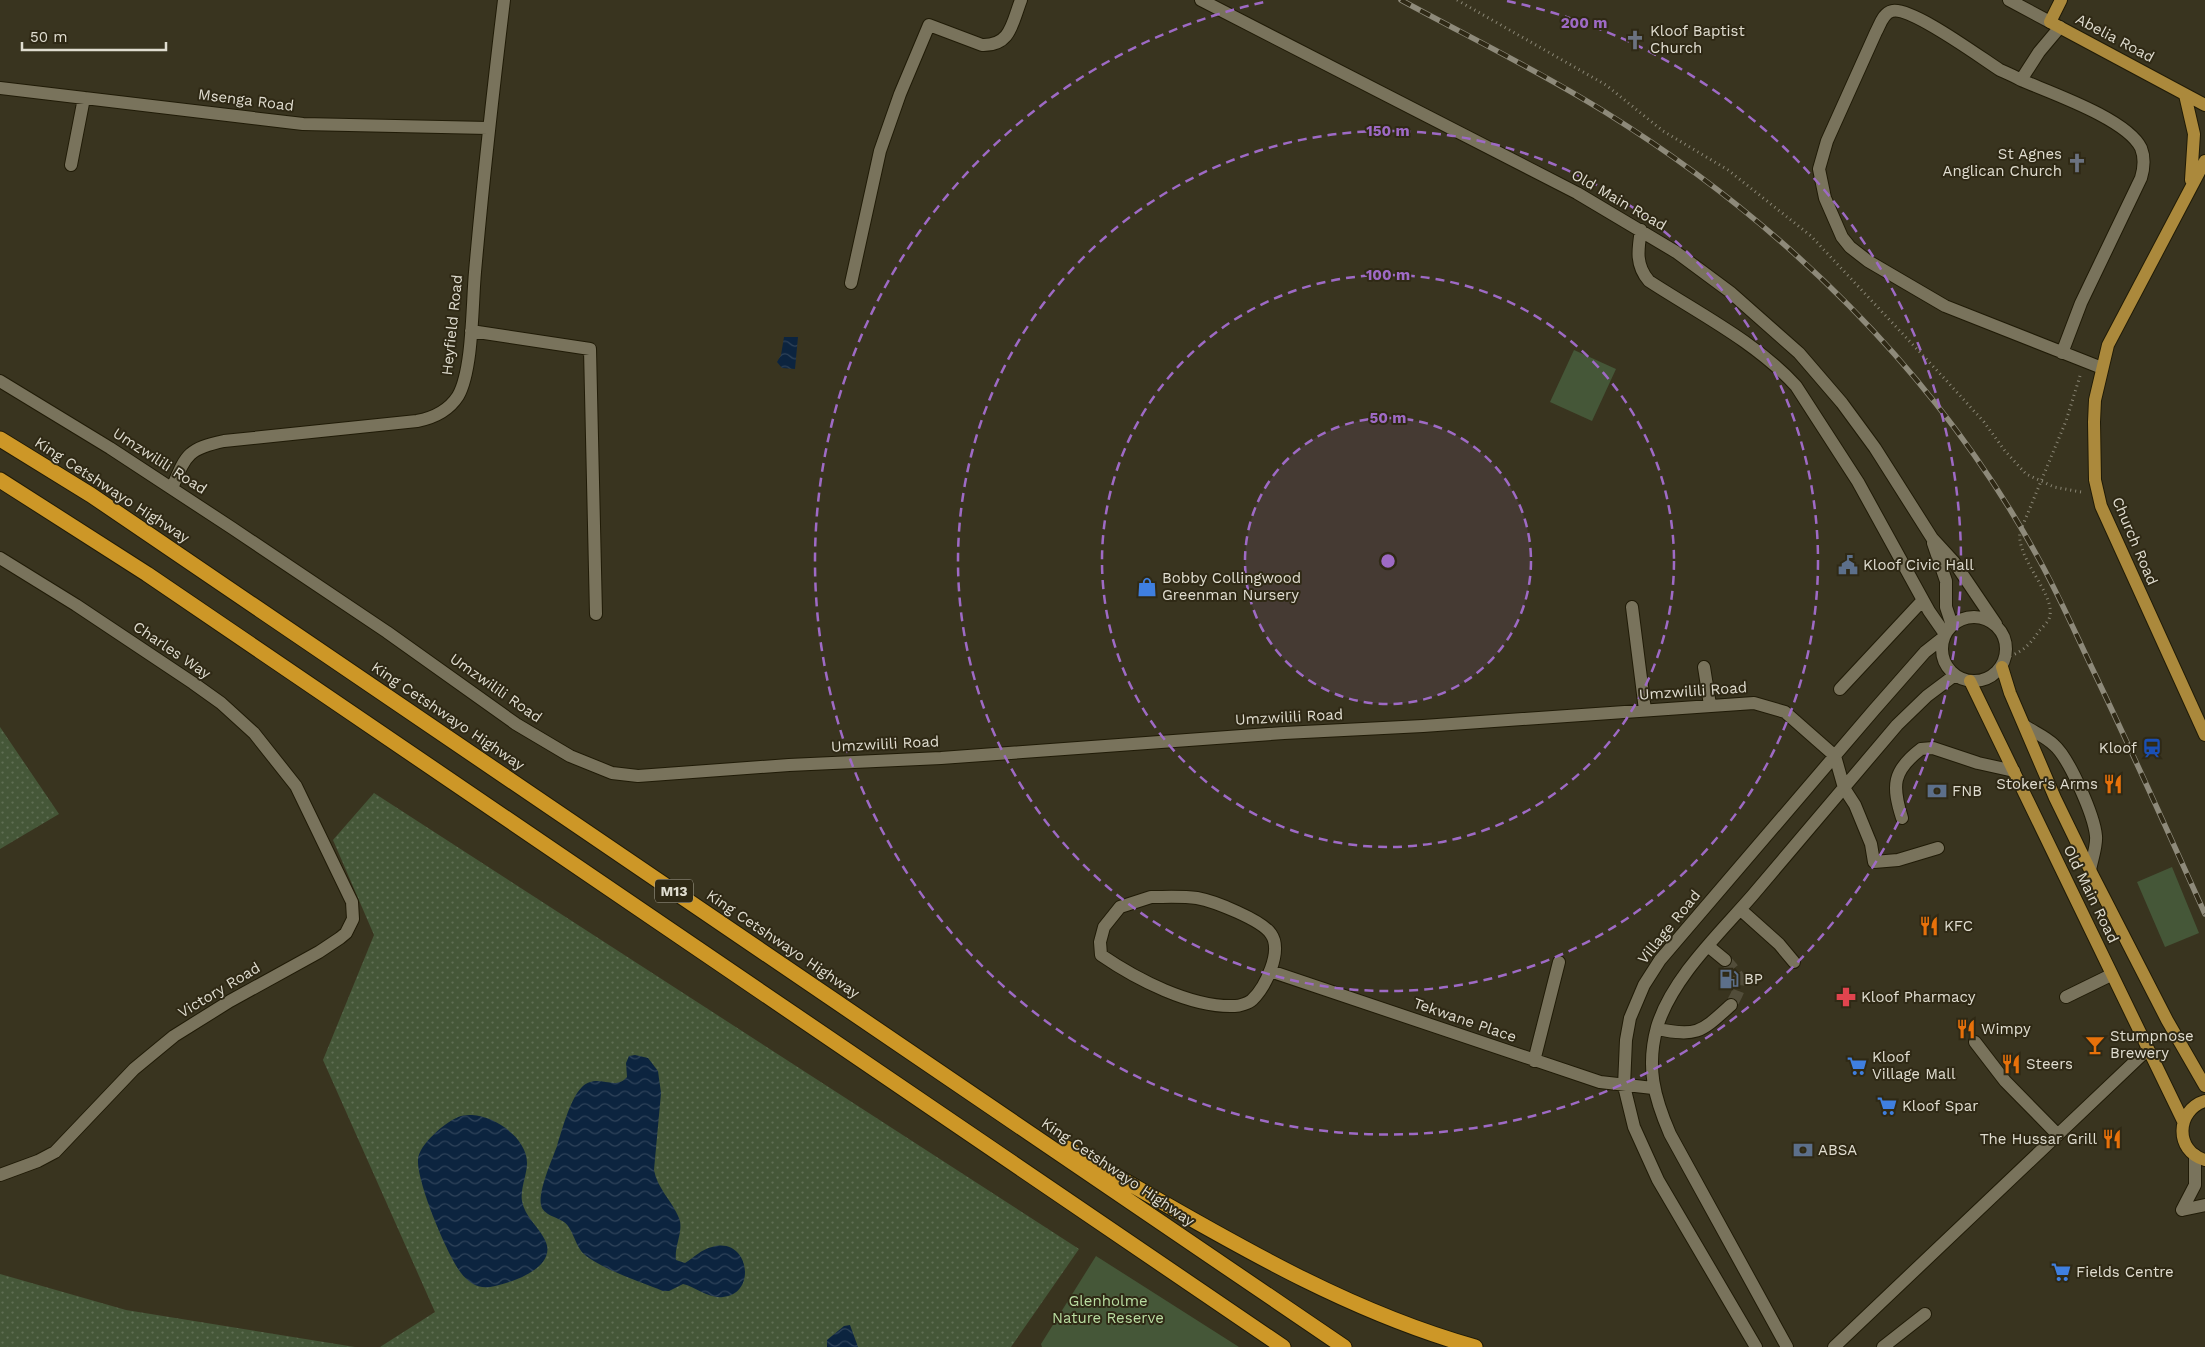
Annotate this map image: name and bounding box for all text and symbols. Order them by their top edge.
street label: Abelia Road [2073,10,2157,66]
text: 200 m [1561,14,1607,32]
scale bar [22,20,166,52]
place label: Kloof Baptist Church [1650,22,1745,57]
text: 50 m [30,28,67,46]
church icon: Kloof Baptist Church [1624,29,1646,51]
street label: Msenga Road [197,85,295,115]
text: 150 m [1366,122,1410,140]
place label: St Agnes Anglican Church [1943,145,2062,180]
church icon: St Agnes Anglican Church [2066,152,2088,174]
street label: Old Main Road [1568,166,1670,234]
text: 100 m [1366,266,1410,284]
street label: Heyfield Road [438,274,466,376]
text: 50 m [1370,409,1406,427]
street label: Umzwilili Road [110,424,210,498]
street label: King Cetshwayo Highway [31,433,193,547]
street label: Church Road [2108,494,2162,588]
centre of rings [1379,552,1397,570]
public building icon: Kloof Civic Hall [1837,554,1859,576]
place label: Kloof Civic Hall [1863,556,1974,574]
place label: Bobby Collingwood Greenman Nursery [1162,569,1301,604]
shop icon: Bobby Collingwood Greenman Nursery [1136,576,1158,598]
street label: Charles Way [130,617,214,683]
street label: Umzwilili Road [446,650,546,726]
street label: King Cetshwayo Highway [368,658,528,774]
street label: Umzwilili Road [1638,678,1748,704]
street label: Umzwilili Road [1234,705,1344,729]
street label: Umzwilili Road [830,732,940,756]
station icon: Kloof [2141,737,2163,759]
place label: Kloof [2099,739,2137,757]
restaurant icon: Stoker's Arms [2102,773,2124,795]
place label: Stoker's Arms [1996,775,2098,793]
bank icon: FNB [1926,780,1948,802]
place label: FNB [1952,782,1982,800]
street label: Old Main Road [2060,842,2122,946]
road number: M13 [655,879,693,902]
street label: King Cetshwayo Highway [703,886,863,1002]
street label: Village Road [1634,886,1704,968]
restaurant icon: KFC [1918,915,1940,937]
place label: KFC [1944,917,1973,935]
street label: Victory Road [175,958,263,1022]
fuel station icon: BP [1718,968,1740,990]
place label: BP [1744,970,1763,988]
pharmacy icon: Kloof Pharmacy [1835,986,1857,1008]
place label: Kloof Pharmacy [1861,988,1976,1006]
street label: Tekwane Place [1411,994,1519,1046]
restaurant icon: Wimpy [1955,1018,1977,1040]
place label: Wimpy [1981,1020,2031,1038]
place label: Stumpnose Brewery [2110,1027,2194,1062]
bar icon: Stumpnose Brewery [2084,1034,2106,1056]
place label: Kloof Village Mall [1872,1048,1956,1083]
restaurant icon: Steers [2000,1053,2022,1075]
supermarket icon: Kloof Village Mall [1846,1055,1868,1077]
place label: Steers [2026,1055,2073,1073]
supermarket icon: Kloof Spar [1876,1095,1898,1117]
place label: Kloof Spar [1902,1097,1978,1115]
street label: King Cetshwayo Highway [1038,1114,1198,1230]
restaurant icon: The Hussar Grill [2101,1128,2123,1150]
place label: The Hussar Grill [1980,1130,2097,1148]
bank icon: ABSA [1792,1139,1814,1161]
place label: ABSA [1818,1141,1857,1159]
supermarket icon: Fields Centre [2050,1261,2072,1283]
place label: Fields Centre [2076,1263,2174,1281]
park label: Glenholme Nature Reserve [1052,1292,1164,1327]

